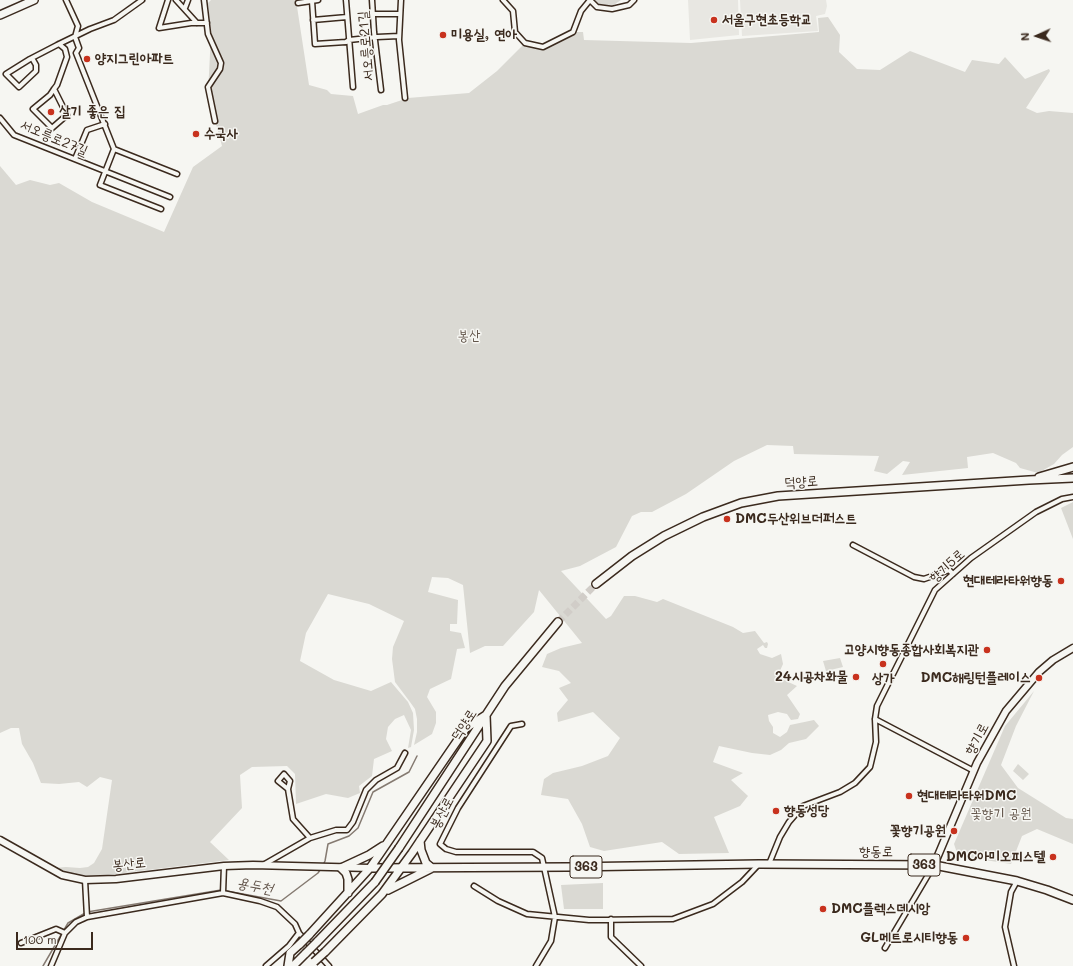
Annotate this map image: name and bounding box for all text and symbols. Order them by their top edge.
street label: 서오릉로21길 [355,10,377,82]
place label: 서울구현초등학교 [722,12,812,28]
marker: 서울구현초등학교 [709,15,719,25]
north arrow [1017,16,1057,56]
place label: 미용실, 연아 [451,27,517,43]
marker: 미용실, 연아 [438,30,448,40]
text: N [1017,32,1032,41]
place label: 양지그린아파트 [95,51,174,67]
marker: 양지그린아파트 [82,54,92,64]
place label: 살기 좋은 집 [59,104,125,120]
marker: 살기 좋은 집 [46,107,56,117]
street label: 서오릉로27길 [18,116,90,160]
place label: 수국사 [204,126,238,142]
marker: 수국사 [191,129,201,139]
park label: 봉산 [458,328,480,344]
street label: 덕양로 [784,472,818,492]
place label: DMC두산위브더퍼스트 [735,511,857,527]
marker: DMC두산위브더퍼스트 [722,514,732,524]
street label: 향기5로 [926,546,968,586]
place label: 현대테라타워향동 [963,573,1053,589]
marker: 현대테라타워향동 [1056,576,1066,586]
place label: 고양시향동종합사회복지관 [844,642,979,658]
marker: 고양시향동종합사회복지관 [982,645,992,655]
marker: 상가 [878,659,888,669]
place label: 24시공차화물 [775,669,848,685]
place label: DMC해링턴플레이스 [920,670,1031,686]
place label: 상가 [872,671,894,687]
marker: 24시공차화물 [851,672,861,682]
marker: DMC해링턴플레이스 [1034,673,1044,683]
street label: 덕양로 [448,706,480,744]
street label: 향기로 [962,720,992,758]
place label: 현대테라타워DMC [917,788,1016,804]
marker: 현대테라타워DMC [904,791,914,801]
street label: 봉산로 [427,794,457,832]
place label: 향동성당 [784,803,829,819]
marker: 향동성당 [771,806,781,816]
park label: 꽃향기 공원 [971,806,1031,822]
place label: 꽃향기공원 [890,823,946,839]
marker: 꽃향기공원 [949,826,959,836]
street label: 향동로 [859,844,893,860]
place label: DMC아미오피스텔 [946,849,1045,865]
marker: DMC아미오피스텔 [1048,852,1058,862]
street label: 봉산로 [111,854,147,874]
road number: 363 [908,854,940,876]
road number: 363 [570,856,602,878]
water label: 용두천 [236,874,274,898]
place label: DMC플렉스데시앙 [831,901,930,917]
marker: DMC플렉스데시앙 [818,904,828,914]
scale bar [18,924,95,950]
place label: GL메트로시티향동 [860,930,958,946]
text: 100 m [23,931,57,947]
marker: GL메트로시티향동 [961,933,971,943]

